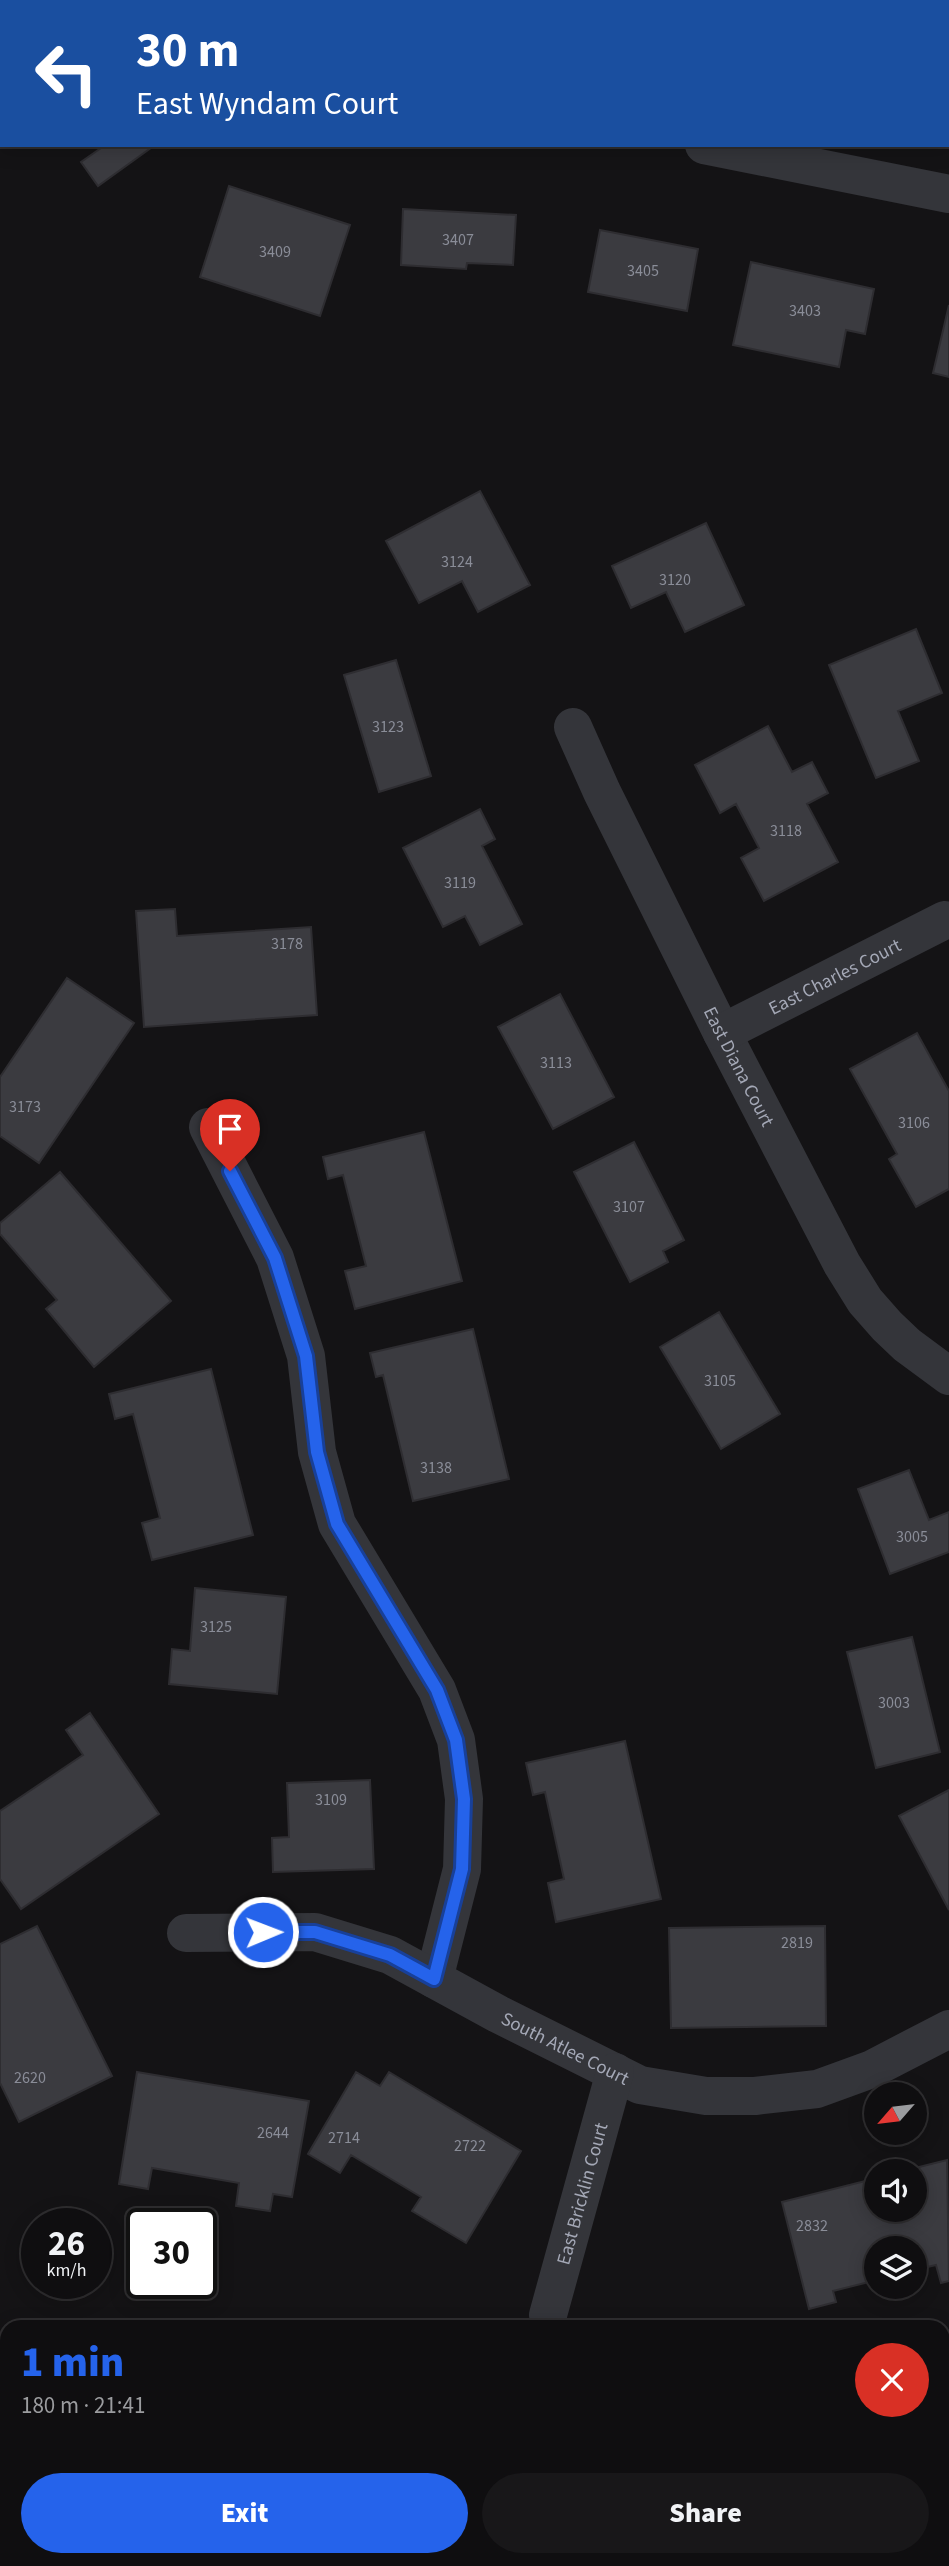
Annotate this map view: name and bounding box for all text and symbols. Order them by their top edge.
text: 30 m [136,16,240,86]
icon: left [21,28,112,119]
text: East Wyndam Court [136,81,398,127]
house number: 3407 [442,229,474,251]
house number: 3409 [259,241,291,263]
house number: 3405 [627,260,659,282]
house number: 3403 [789,300,821,322]
house number: 3124 [441,551,473,573]
house number: 3120 [659,569,691,591]
house number: 3123 [372,716,404,738]
house number: 3118 [770,820,802,842]
house number: 3119 [444,872,476,894]
street label: East Charles Court [764,932,907,1022]
house number: 3178 [271,933,303,955]
street label: East Diana Court [696,1002,781,1132]
house number: 3113 [540,1052,572,1074]
house number: 3173 [9,1096,41,1118]
pin [200,1099,260,1171]
icon: arrive [211,1110,249,1148]
house number: 3106 [898,1112,930,1134]
house number: 3107 [613,1196,645,1218]
house number: 3105 [704,1370,736,1392]
house number: 3138 [420,1457,452,1479]
house number: 3005 [896,1526,928,1548]
house number: 3125 [200,1616,232,1638]
house number: 3003 [878,1692,910,1714]
house number: 3109 [315,1789,347,1811]
position arrow [226,1895,300,1969]
house number: 2819 [781,1932,813,1954]
street label: South Atlee Court [496,2006,634,2093]
house number: 2620 [14,2067,46,2089]
north arrow [864,2082,928,2146]
map controls [864,2082,927,2299]
street label: East Bricklin Court [550,2119,616,2268]
house number: 2644 [257,2122,289,2144]
house number: 2714 [328,2127,360,2149]
house number: 2722 [454,2135,486,2157]
button: sound [864,2159,927,2222]
speed limit sign: 30 [126,2208,217,2299]
house number: 2832 [796,2215,828,2237]
text: 26 [48,2219,85,2269]
button: layers [864,2236,927,2299]
text: km/h [47,2258,86,2283]
text: 1 min [21,2333,124,2393]
button: close [855,2343,929,2417]
text: 180 m · 21:41 [21,2389,145,2422]
button: Exit [21,2473,468,2553]
button: Share [482,2473,929,2553]

